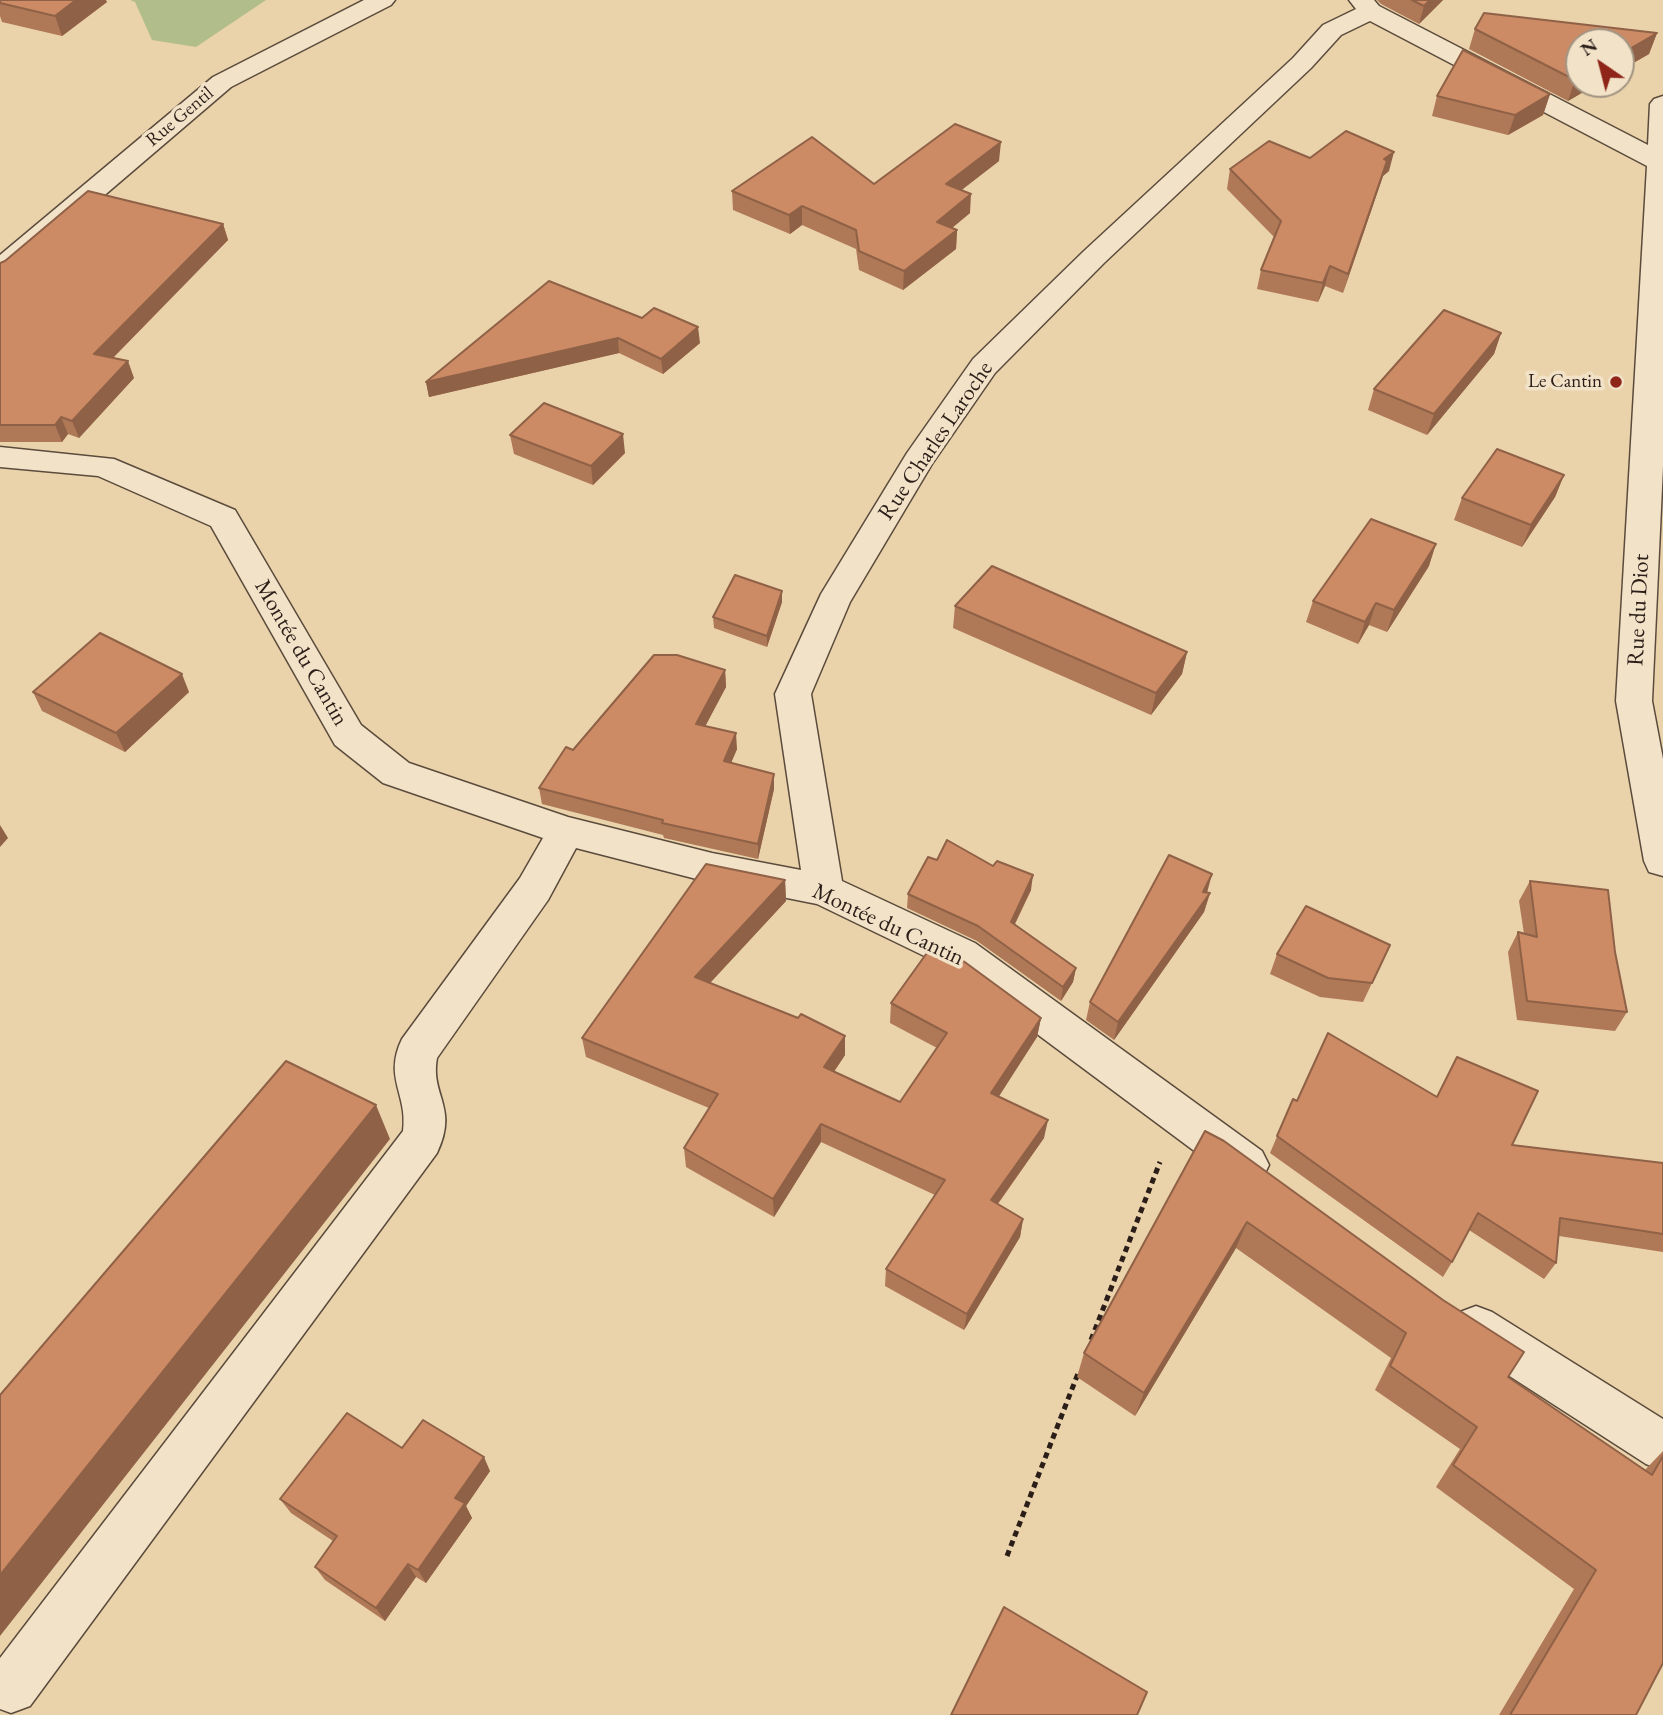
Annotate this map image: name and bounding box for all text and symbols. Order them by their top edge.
north arrow [1565,28,1635,98]
text: N [1575,32,1602,62]
street label: Rue Gentil [142,82,218,152]
street label: Rue Charles Laroche [873,356,999,526]
place label: Le Cantin [1528,371,1602,393]
marker: Le Cantin [1608,374,1624,390]
street label: Rue du Diot [1622,553,1656,667]
street label: Montée du Cantin [248,575,354,731]
street label: Montée du Cantin [808,878,968,972]

